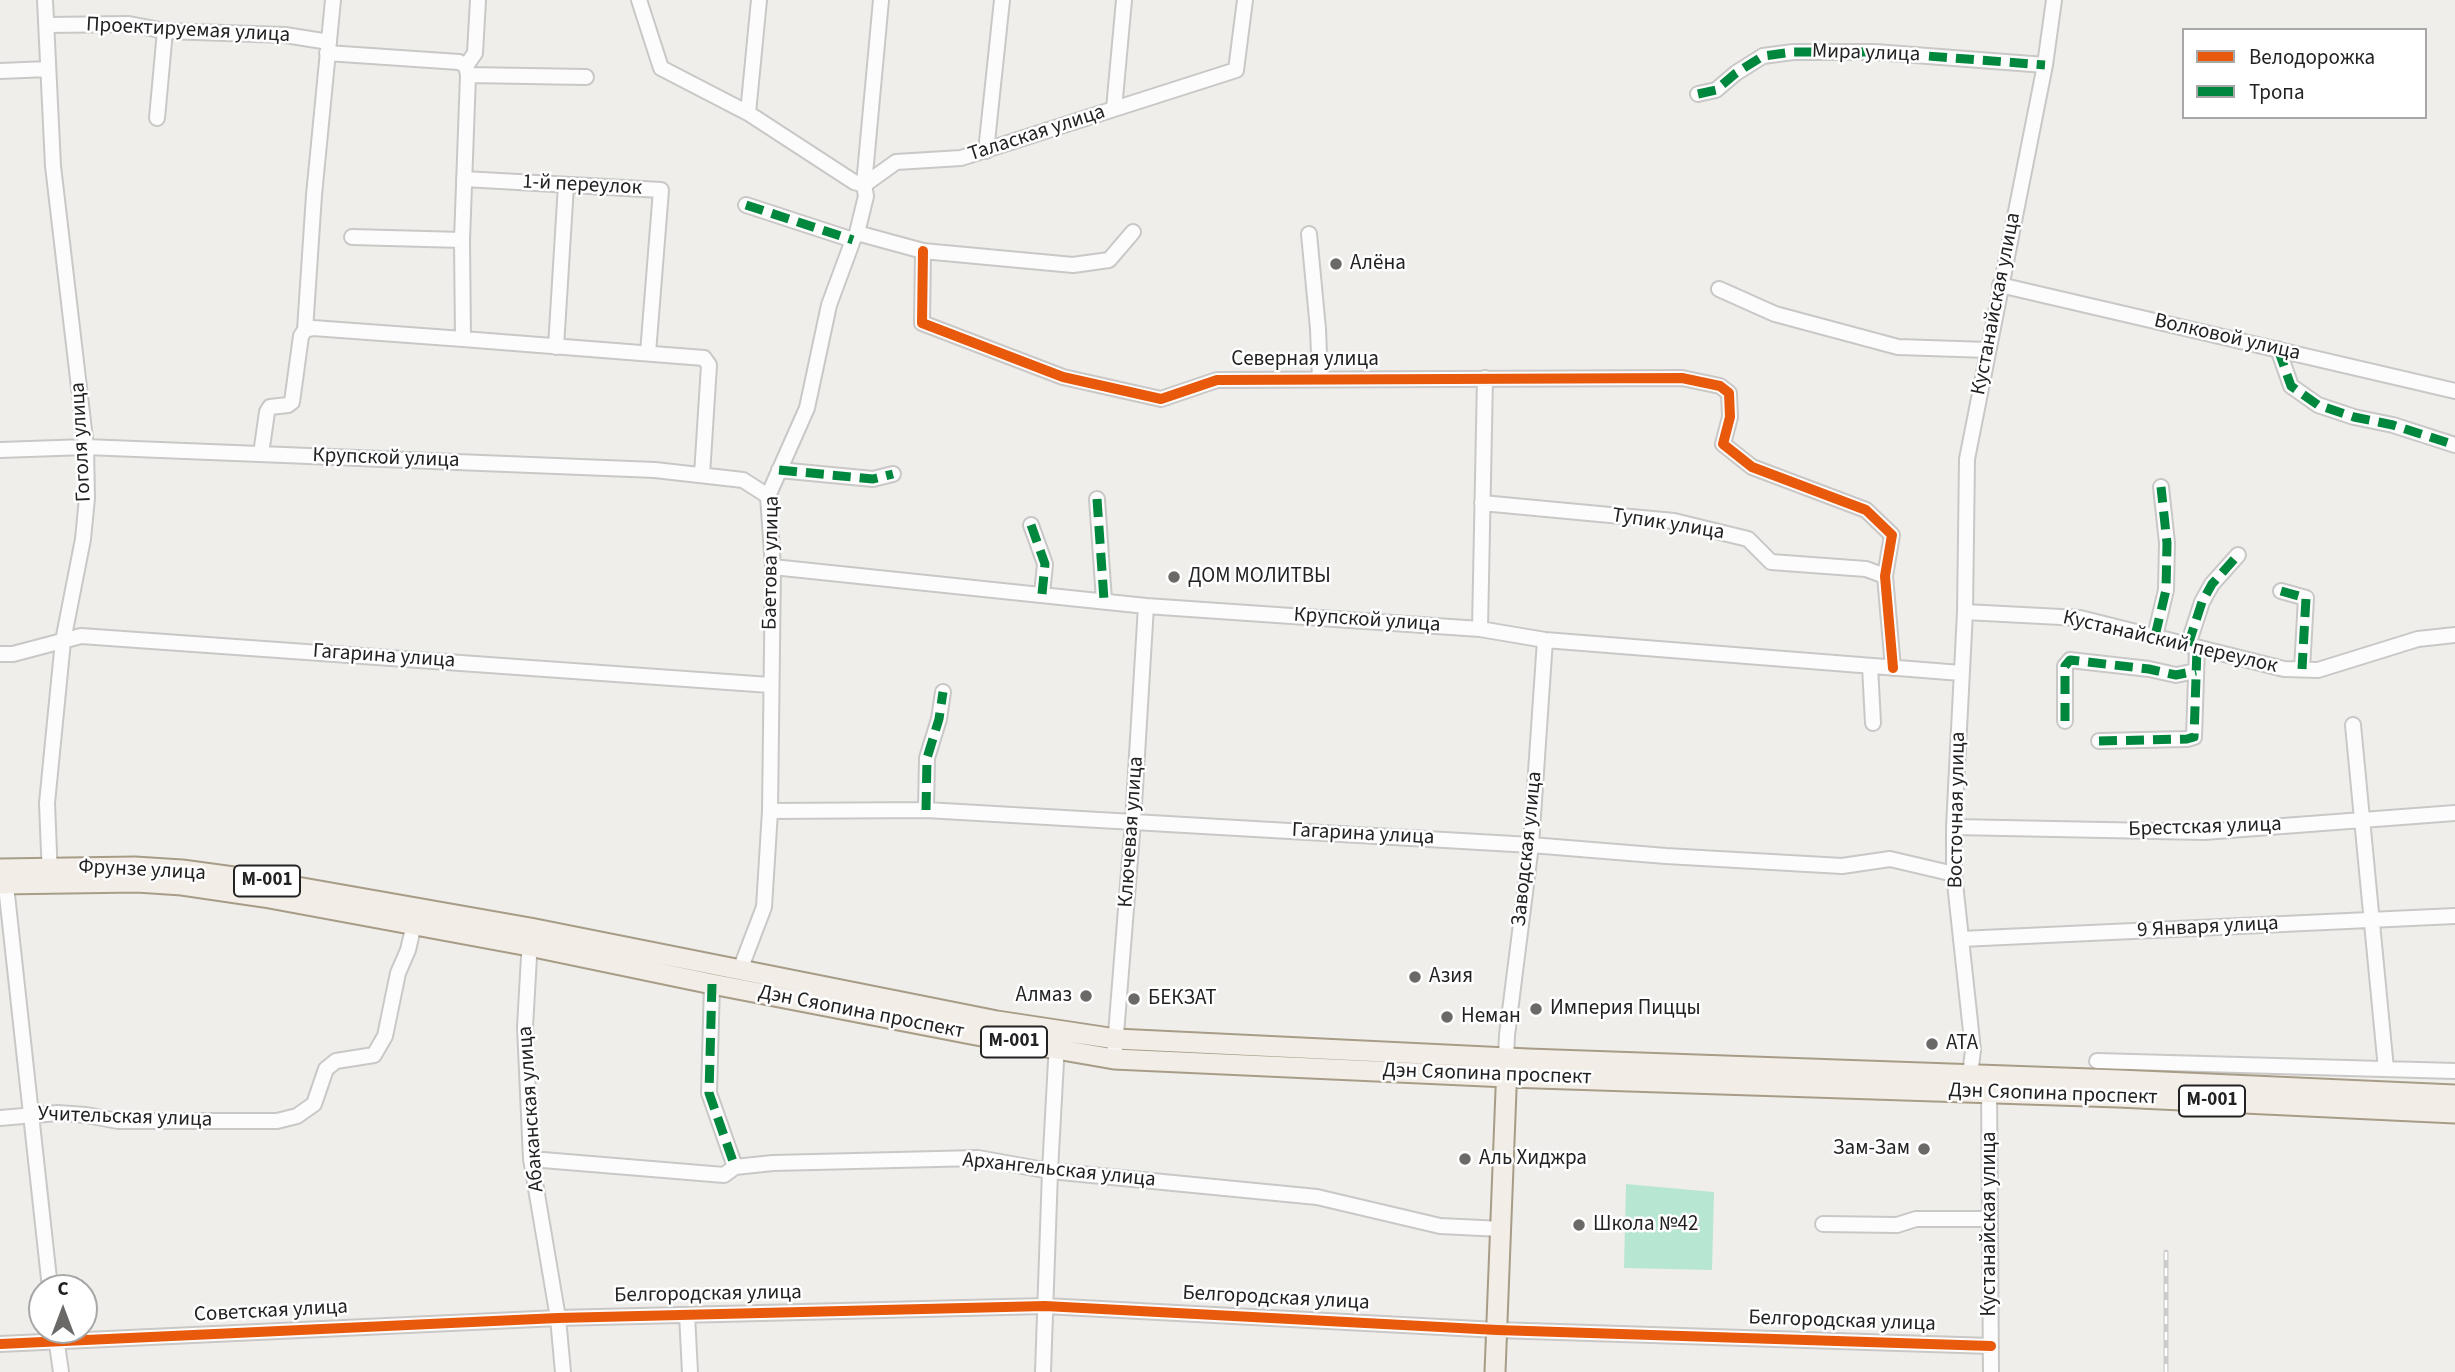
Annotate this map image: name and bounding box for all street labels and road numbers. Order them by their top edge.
street label: Проектируемая улица [85,13,291,49]
street label: Мира улица [1811,40,1921,68]
street label: Талаская улица [965,100,1109,168]
street label: 1-й переулок [522,170,642,202]
street label: Кустанайская улица [1967,211,2027,397]
street label: Волковой улица [2151,309,2303,367]
street label: Северная улица [1231,347,1379,373]
street label: Гоголя улица [66,381,98,503]
street label: Крупской улица [312,444,460,474]
street label: Баетова улица [758,496,786,630]
street label: Тупик улица [1610,504,1726,546]
street label: Крупской улица [1293,603,1441,639]
street label: Кустанайский переулок [2060,606,2280,680]
street label: Гагарина улица [312,639,456,675]
street label: Восточная улица [1944,731,1972,889]
street label: Ключевая улица [1114,755,1150,909]
street label: Заводская улица [1507,770,1549,928]
street label: Брестская улица [2128,813,2282,843]
street label: Гагарина улица [1291,819,1435,851]
street label: Фрунзе улица [78,855,206,887]
road number: M-001 [234,866,300,897]
street label: 9 Января улица [2137,912,2279,944]
street label: Дэн Сяопина проспект [756,981,966,1045]
street label: Абаканская улица [514,1025,550,1193]
road number: M-001 [981,1026,1047,1058]
street label: Дэн Сяопина проспект [1382,1059,1592,1091]
street label: Дэн Сяопина проспект [1948,1079,2158,1111]
road number: M-001 [2179,1086,2245,1116]
street label: Учительская улица [37,1102,213,1134]
street label: Кустанайская улица [1977,1131,2003,1317]
street label: Архангельская улица [961,1148,1157,1194]
street label: Белгородская улица [614,1281,802,1309]
street label: Белгородская улица [1182,1282,1370,1316]
street label: Советская улица [193,1295,349,1329]
street label: Белгородская улица [1748,1306,1936,1338]

